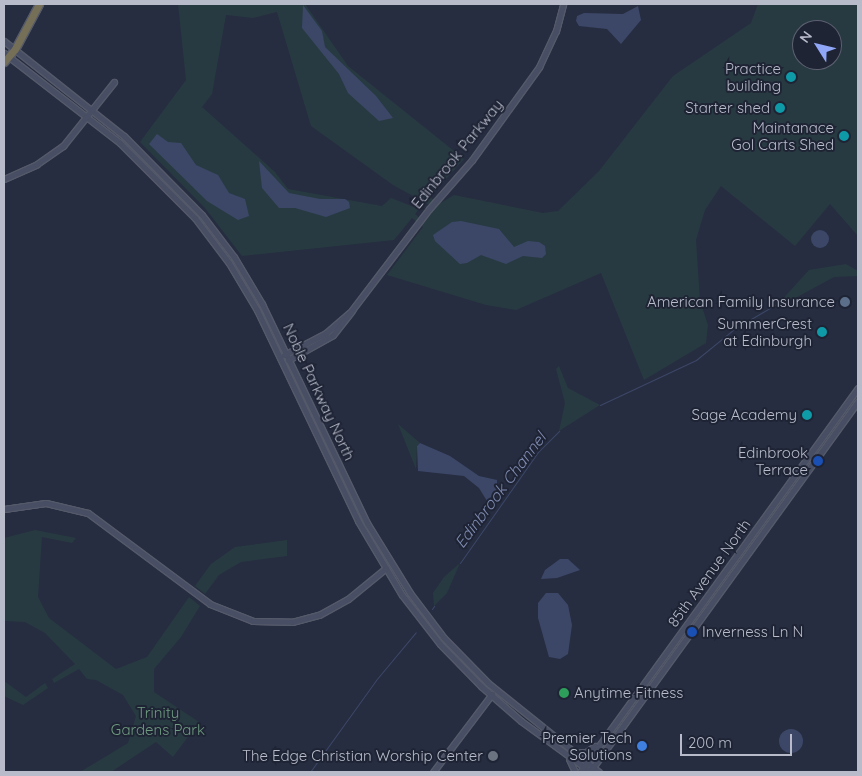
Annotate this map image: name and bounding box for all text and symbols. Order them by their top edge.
north arrow [792,20,842,70]
text: N [795,27,816,46]
place label: Practice building [725,59,781,94]
marker: Practice building [785,71,797,83]
street label: Edinbrook Parkway [408,96,506,212]
place label: Starter shed [685,99,770,117]
marker: Starter shed [774,102,786,114]
place label: Maintanace Gol Carts Shed [731,118,834,153]
marker: Maintanace Gol Carts Shed [838,130,850,142]
place label: American Family Insurance [647,293,835,311]
marker: American Family Insurance [839,296,851,308]
place label: SummerCrest at Edinburgh [718,314,812,349]
street label: Noble Parkway North [279,321,359,463]
marker: SummerCrest at Edinburgh [816,326,828,338]
place label: Sage Academy [692,406,797,424]
marker: Sage Academy [801,409,813,421]
water label: Edinbrook Channel [450,428,550,552]
place label: Edinbrook Terrace [738,443,808,478]
marker: Edinbrook Terrace [812,455,824,467]
street label: 85th Avenue North [664,516,754,630]
place label: Inverness Ln N [702,623,803,641]
marker: Inverness Ln N [686,626,698,638]
place label: Anytime Fitness [574,684,683,702]
marker: Anytime Fitness [558,687,570,699]
park label: Trinity Gardens Park [111,703,205,738]
scale bar [682,724,794,756]
place label: Premier Tech Solutions [542,728,632,763]
text: 200 m [688,733,732,752]
marker: Premier Tech Solutions [636,740,648,752]
place label: The Edge Christian Worship Center [242,747,483,765]
marker: The Edge Christian Worship Center [487,750,499,762]

